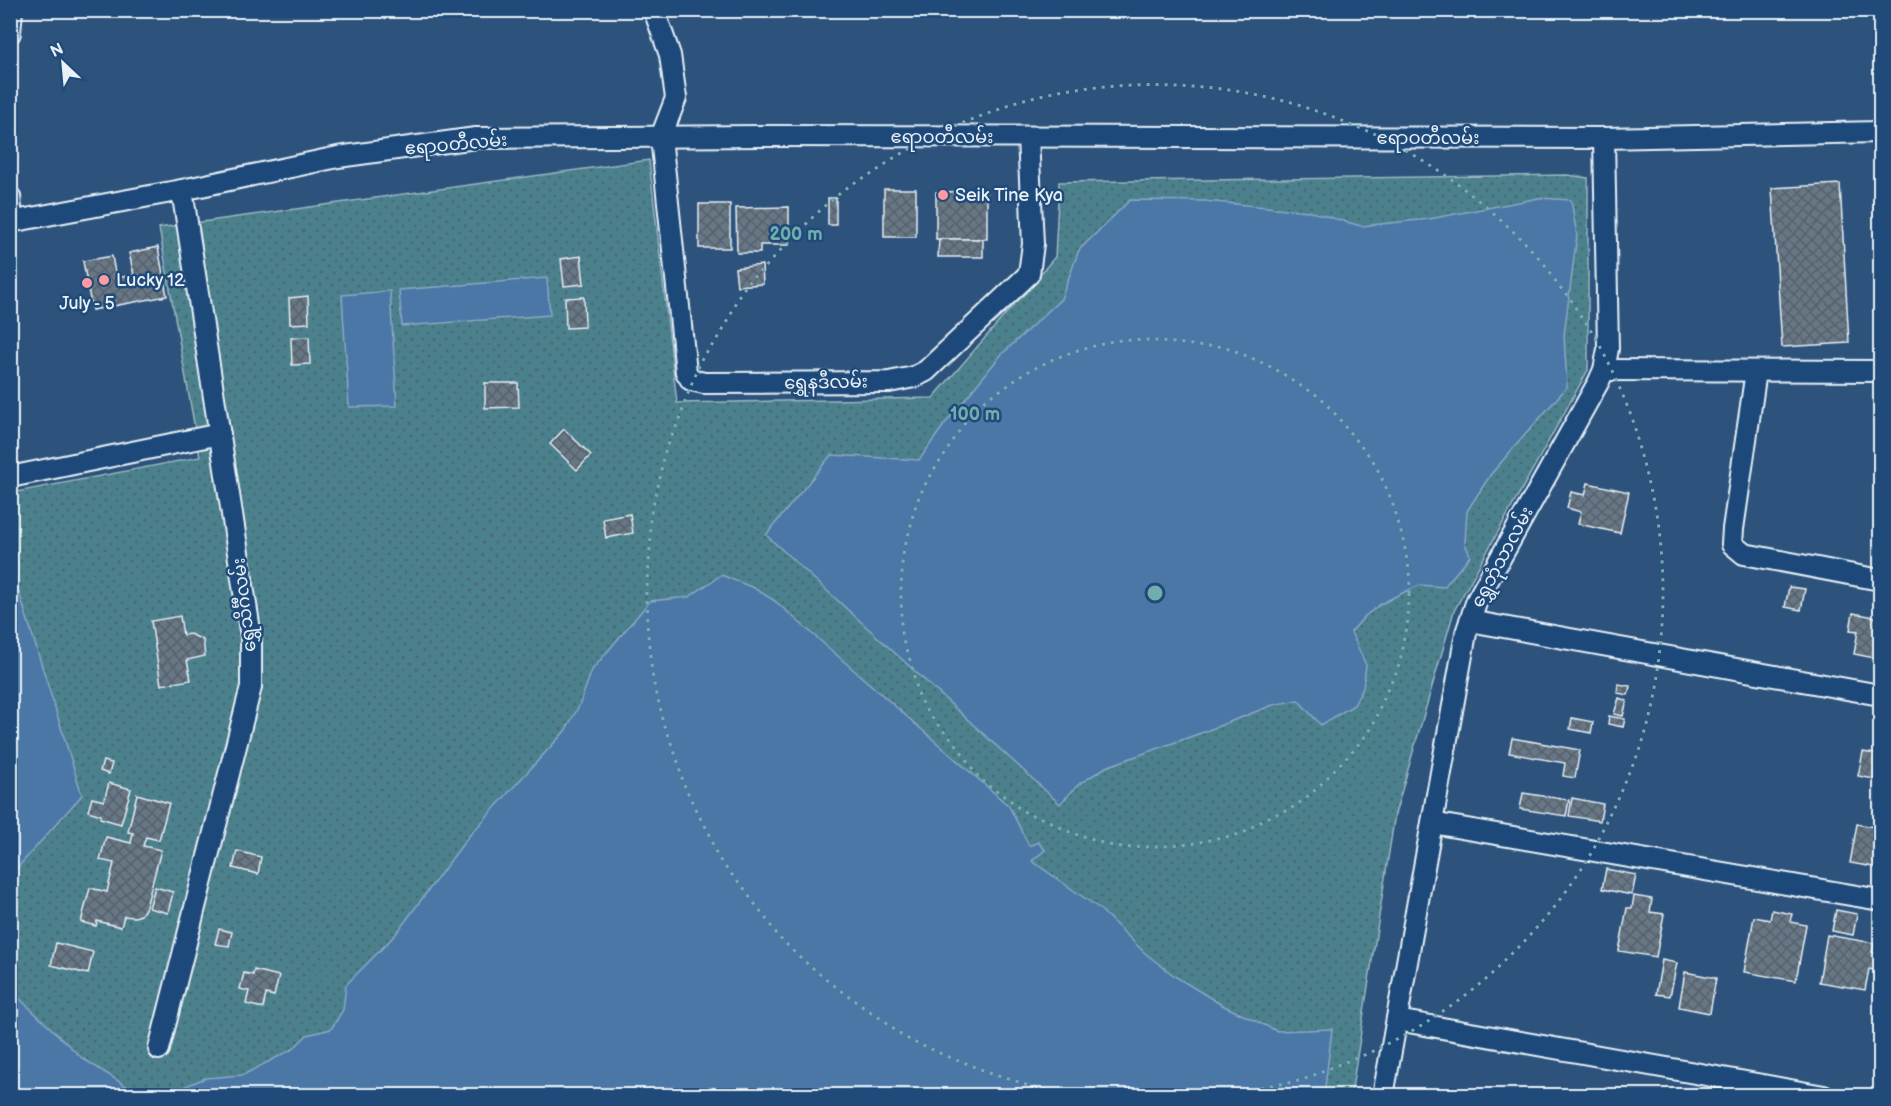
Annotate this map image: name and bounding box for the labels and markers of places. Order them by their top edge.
place label: Seik Tine Kya [955,185,1063,206]
marker: Seik Tine Kya [936,188,950,202]
place label: Lucky 12 [116,270,185,291]
marker: Lucky 12 [97,273,111,287]
marker: July - 5 [80,276,94,290]
place label: July - 5 [59,293,115,314]
centre of rings [1145,583,1165,603]

